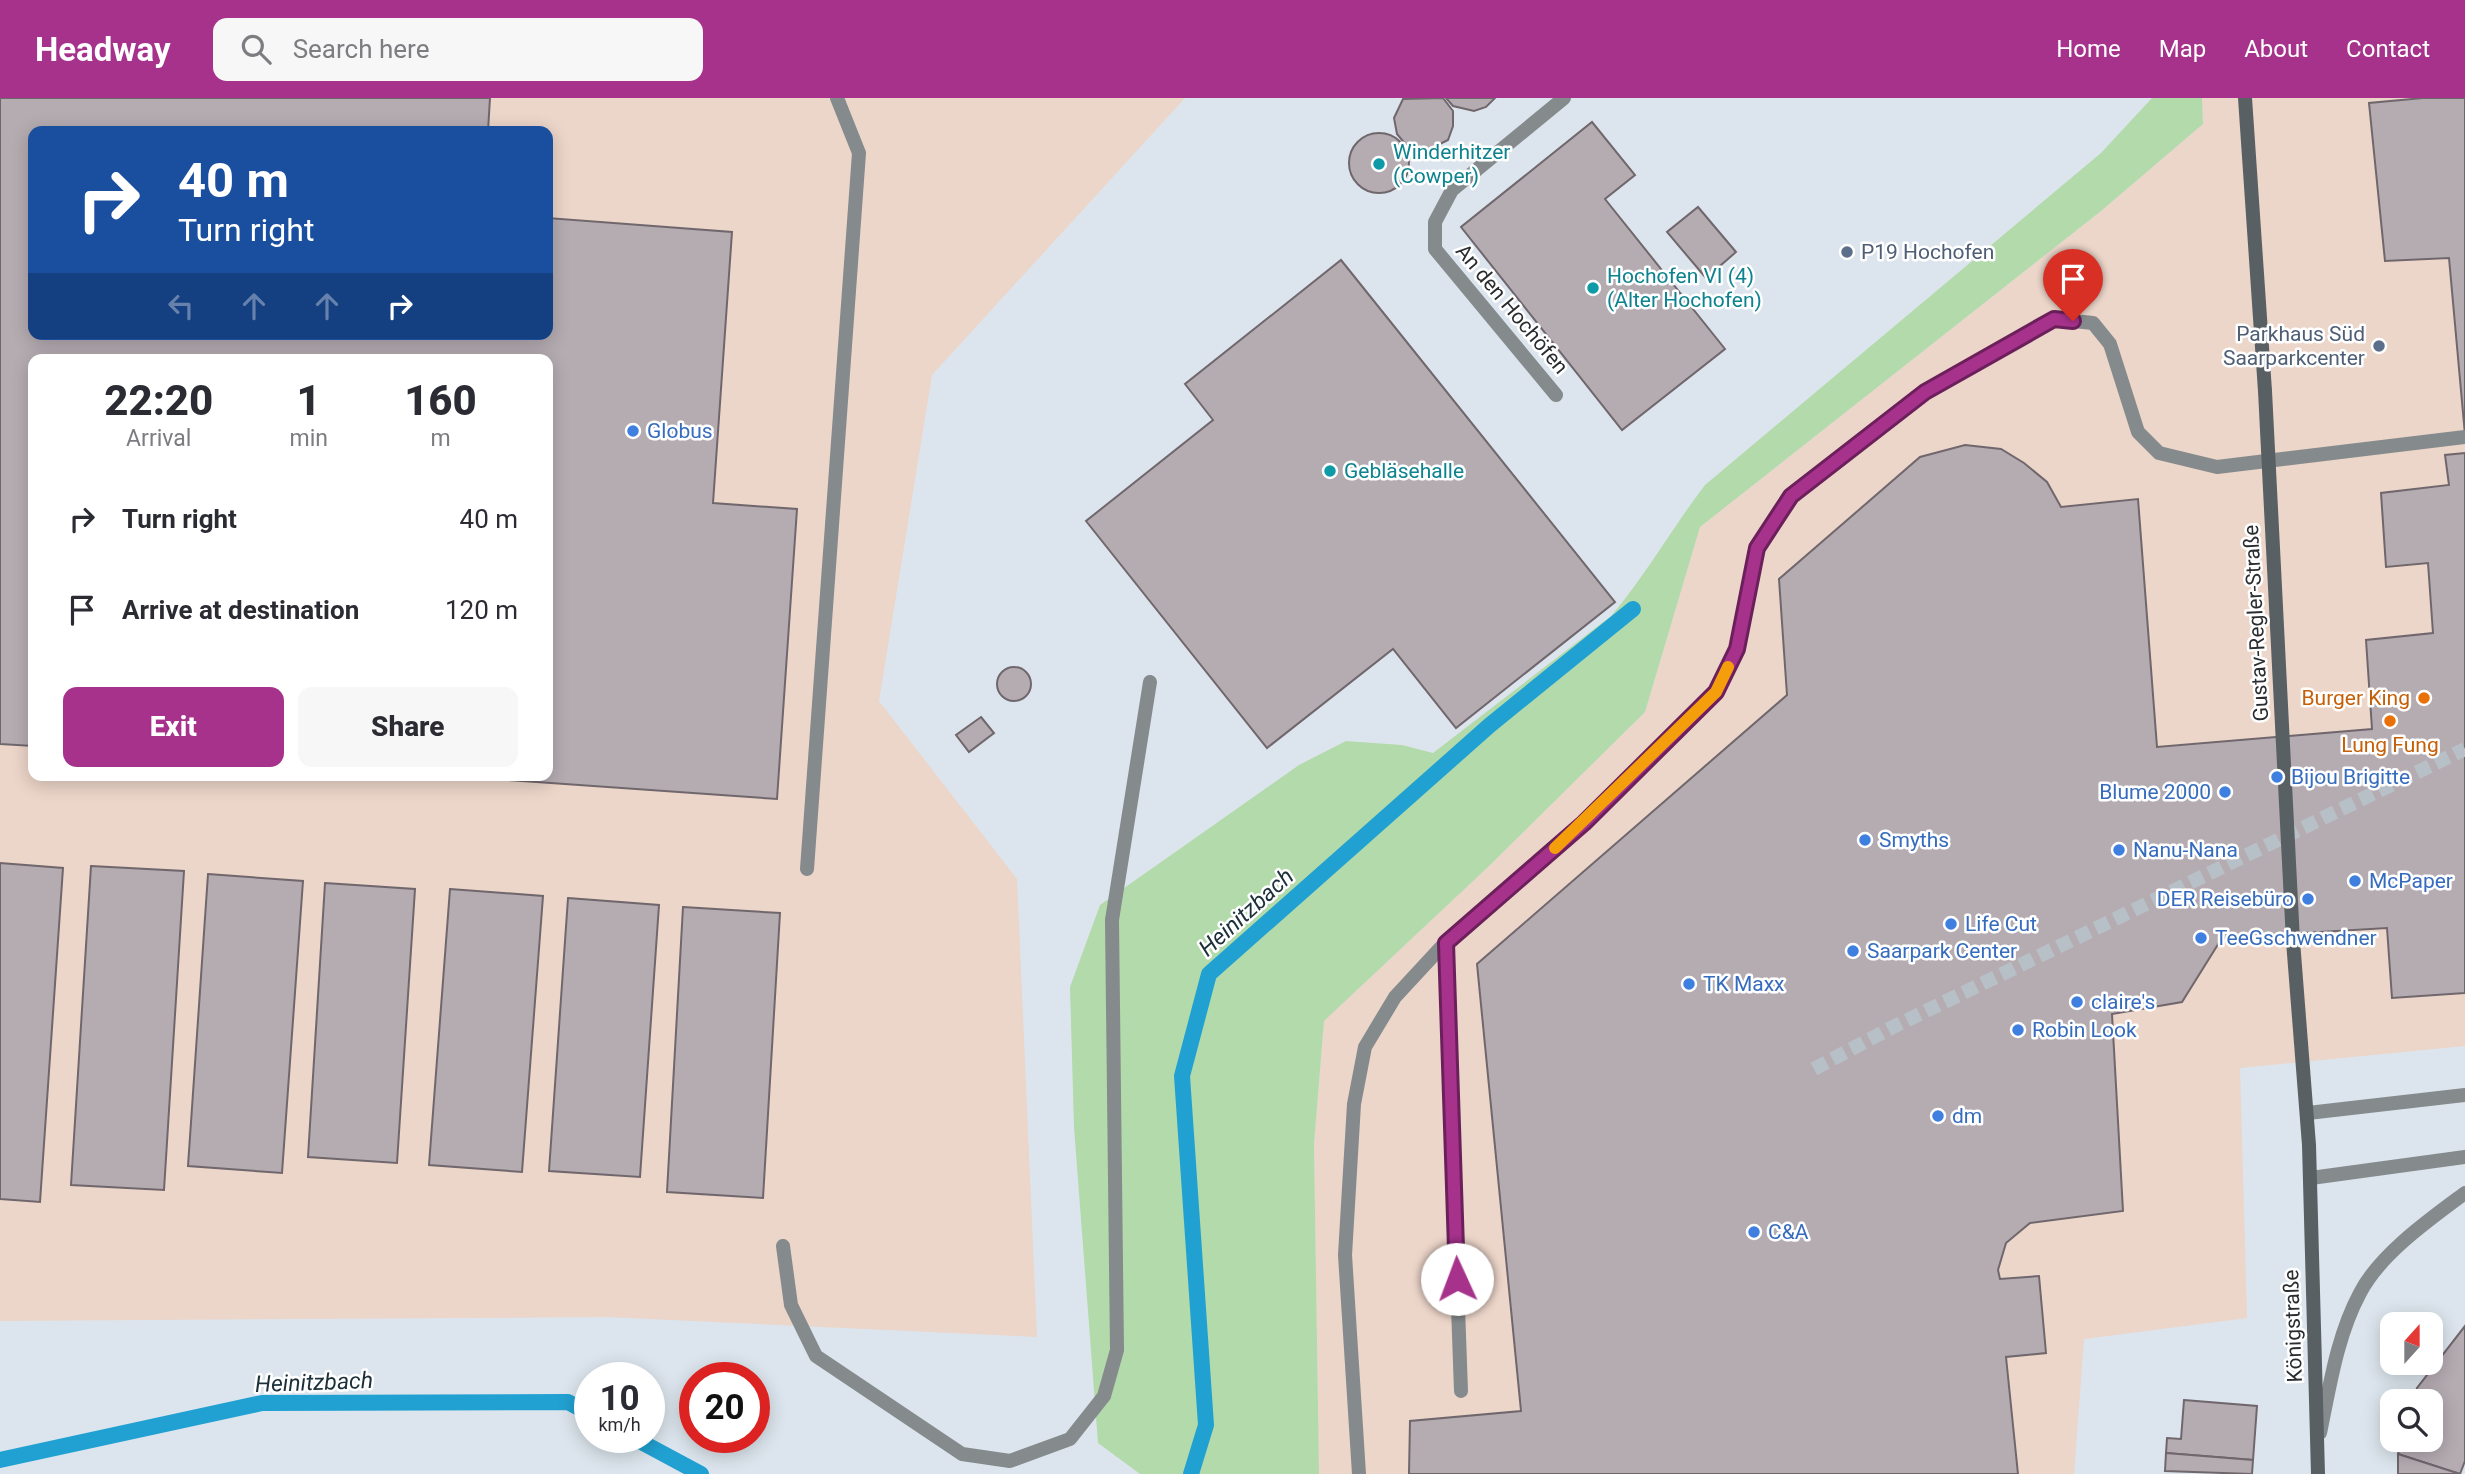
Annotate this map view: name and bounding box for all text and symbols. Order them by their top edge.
search box [213,18,703,81]
text: Headway [35,30,171,69]
icon: search [237,30,275,68]
text: Search here [293,34,429,64]
text: Home [2056,35,2121,63]
text: Map [2159,35,2206,63]
text: About [2244,35,2308,63]
text: Contact [2346,35,2430,63]
place label: Winderhitzer (Cowper) [1393,140,1510,188]
text: 40 m [178,152,289,209]
icon: right [63,154,154,245]
marker: Winderhitzer (Cowper) [1371,156,1387,172]
text: Turn right [178,211,314,249]
street label: An den Hochöfen [1451,239,1573,379]
place label: P19 Hochofen [1861,240,1994,264]
marker: P19 Hochofen [1839,244,1855,260]
pin [2043,249,2103,321]
icon: arrive [2054,260,2092,298]
place label: Hochofen VI (4) (Alter Hochofen) [1607,264,1762,312]
marker: Hochofen VI (4) (Alter Hochofen) [1585,280,1601,296]
icon: left [162,287,200,325]
icon: ahead [235,287,273,325]
icon: ahead [308,287,346,325]
icon: right [381,287,419,325]
place label: Parkhaus Süd Saarparkcenter [2223,322,2365,370]
marker: Parkhaus Süd Saarparkcenter [2371,338,2387,354]
text: 22:20 [104,376,213,425]
text: 1 [297,376,321,425]
text: 160 [404,376,477,425]
place label: Globus [647,419,713,443]
marker: Globus [625,423,641,439]
text: Arrival [126,425,191,452]
text: min [289,425,328,452]
text: m [430,425,451,452]
place label: Gebläsehalle [1344,459,1464,483]
marker: Gebläsehalle [1322,463,1338,479]
icon: right [63,500,101,538]
text: Turn right [122,504,237,534]
text: 40 m [460,504,518,534]
street label: Gustav-Regler-Straße [2239,524,2273,722]
icon: arrive [63,591,101,629]
text: Arrive at destination [122,595,359,625]
text: 120 m [445,595,518,625]
place label: Burger King [2301,686,2410,710]
button: Exit [63,687,284,767]
button: Share [298,687,518,767]
marker: Burger King [2416,690,2432,706]
marker: Lung Fung [2382,713,2398,729]
place label: Lung Fung [2341,733,2439,757]
place label: Bijou Brigitte [2291,765,2410,789]
marker: Bijou Brigitte [2269,769,2285,785]
place label: Blume 2000 [2099,780,2211,804]
marker: Blume 2000 [2217,784,2233,800]
place label: Smyths [1879,828,1949,852]
marker: Smyths [1857,832,1873,848]
place label: Nanu-Nana [2133,838,2238,862]
marker: Nanu-Nana [2111,842,2127,858]
water label: Heinitzbach [1193,863,1299,962]
place label: McPaper [2369,869,2453,893]
marker: McPaper [2347,873,2363,889]
place label: DER Reisebüro [2157,887,2294,911]
marker: DER Reisebüro [2300,891,2316,907]
place label: Life Cut [1965,912,2037,936]
marker: Life Cut [1943,916,1959,932]
place label: TeeGschwendner [2215,926,2377,950]
marker: TeeGschwendner [2193,930,2209,946]
place label: Saarpark Center [1867,939,2017,963]
marker: Saarpark Center [1845,943,1861,959]
place label: TK Maxx [1703,972,1785,996]
marker: TK Maxx [1681,976,1697,992]
place label: claire's [2091,990,2155,1014]
marker: claire's [2069,994,2085,1010]
place label: Robin Look [2032,1018,2137,1042]
marker: Robin Look [2010,1022,2026,1038]
place label: dm [1952,1104,1982,1128]
marker: dm [1930,1108,1946,1124]
place label: C&A [1768,1220,1809,1244]
marker: C&A [1746,1224,1762,1240]
position arrow [1420,1242,1494,1316]
street label: Königstraße [2279,1269,2307,1383]
north arrow [2380,1312,2443,1376]
map controls [2380,1312,2443,1452]
speed limit sign: 20 [679,1362,770,1453]
water label: Heinitzbach [255,1367,373,1398]
text: 10 [599,1378,640,1419]
button: search [2380,1389,2443,1452]
text: km/h [598,1414,641,1435]

